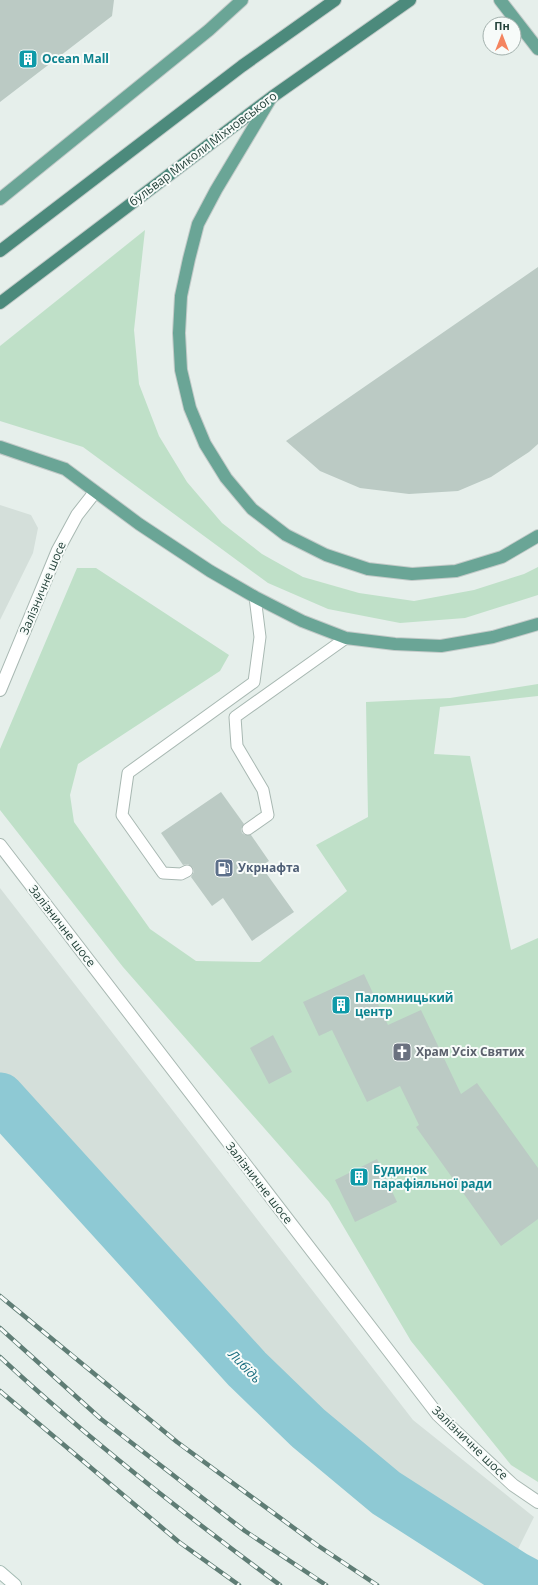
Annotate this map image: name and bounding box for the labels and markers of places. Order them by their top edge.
building icon: Ocean Mall [17,48,39,70]
place label: Ocean Mall [42,50,109,67]
fuel station icon: Укрнафта [213,857,235,879]
place label: Укрнафта [238,859,300,876]
place label: Паломницький центр [355,989,453,1020]
building icon: Паломницький центр [330,994,352,1016]
church icon: Храм Усіх Святих [391,1041,413,1063]
place label: Храм Усіх Святих [416,1043,525,1060]
place label: Будинок парафіяльної ради [373,1161,492,1192]
building icon: Будинок парафіяльної ради [348,1166,370,1188]

